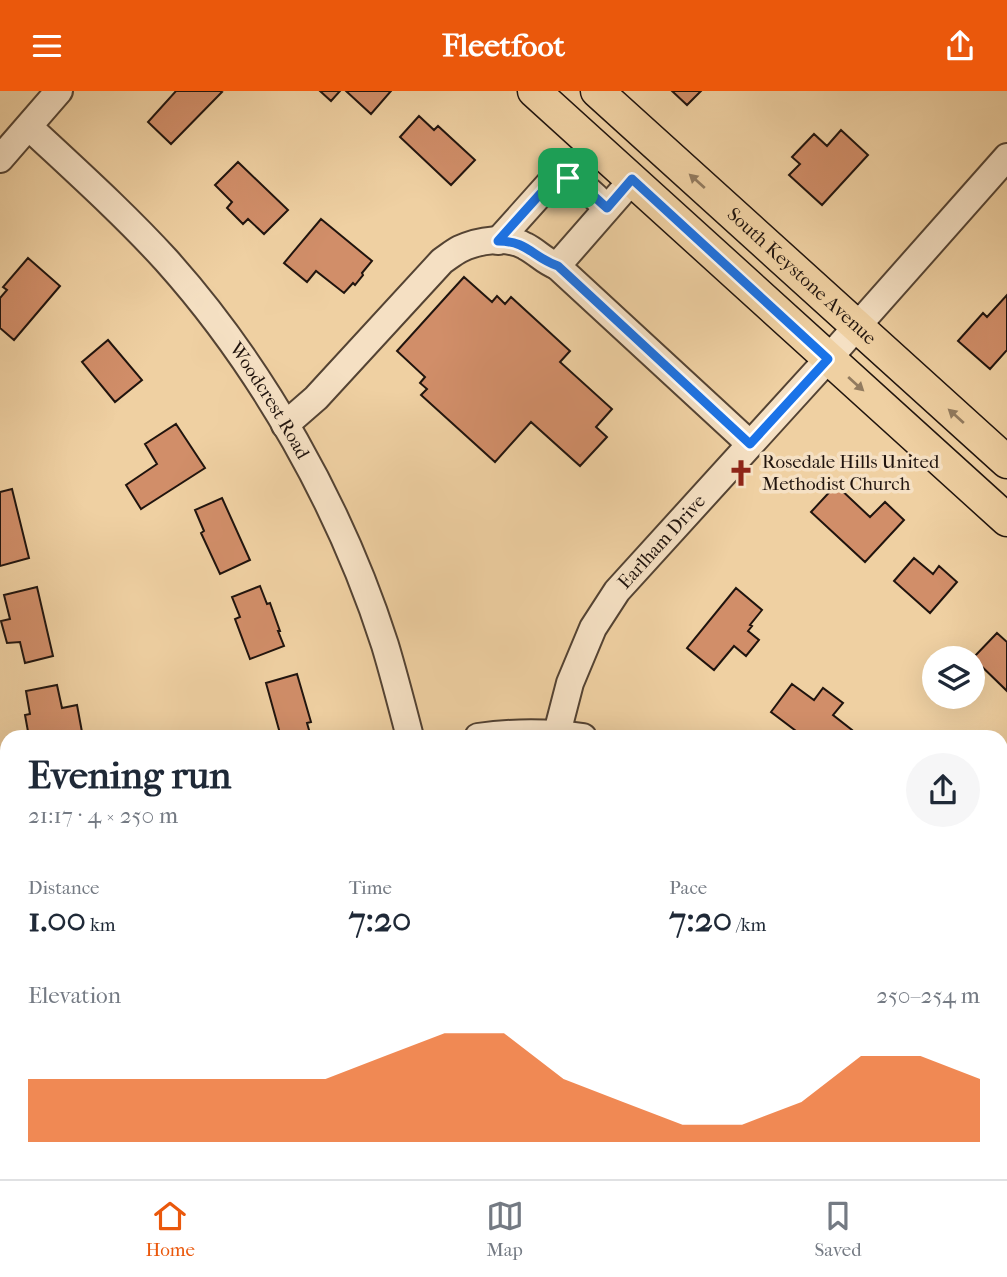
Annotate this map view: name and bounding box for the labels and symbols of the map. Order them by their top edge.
pin [538,148,598,208]
one-way arrow [689,174,706,190]
street label: South Keystone Avenue [723,203,881,349]
street label: Woodcrest Road [224,338,314,463]
one-way arrow [847,376,865,392]
one-way arrow [947,408,965,424]
place label: Rosedale Hills United Methodist Church [762,451,940,495]
church icon: Rosedale Hills United Methodist Church [726,458,756,488]
street label: Earlham Drive [614,490,710,593]

